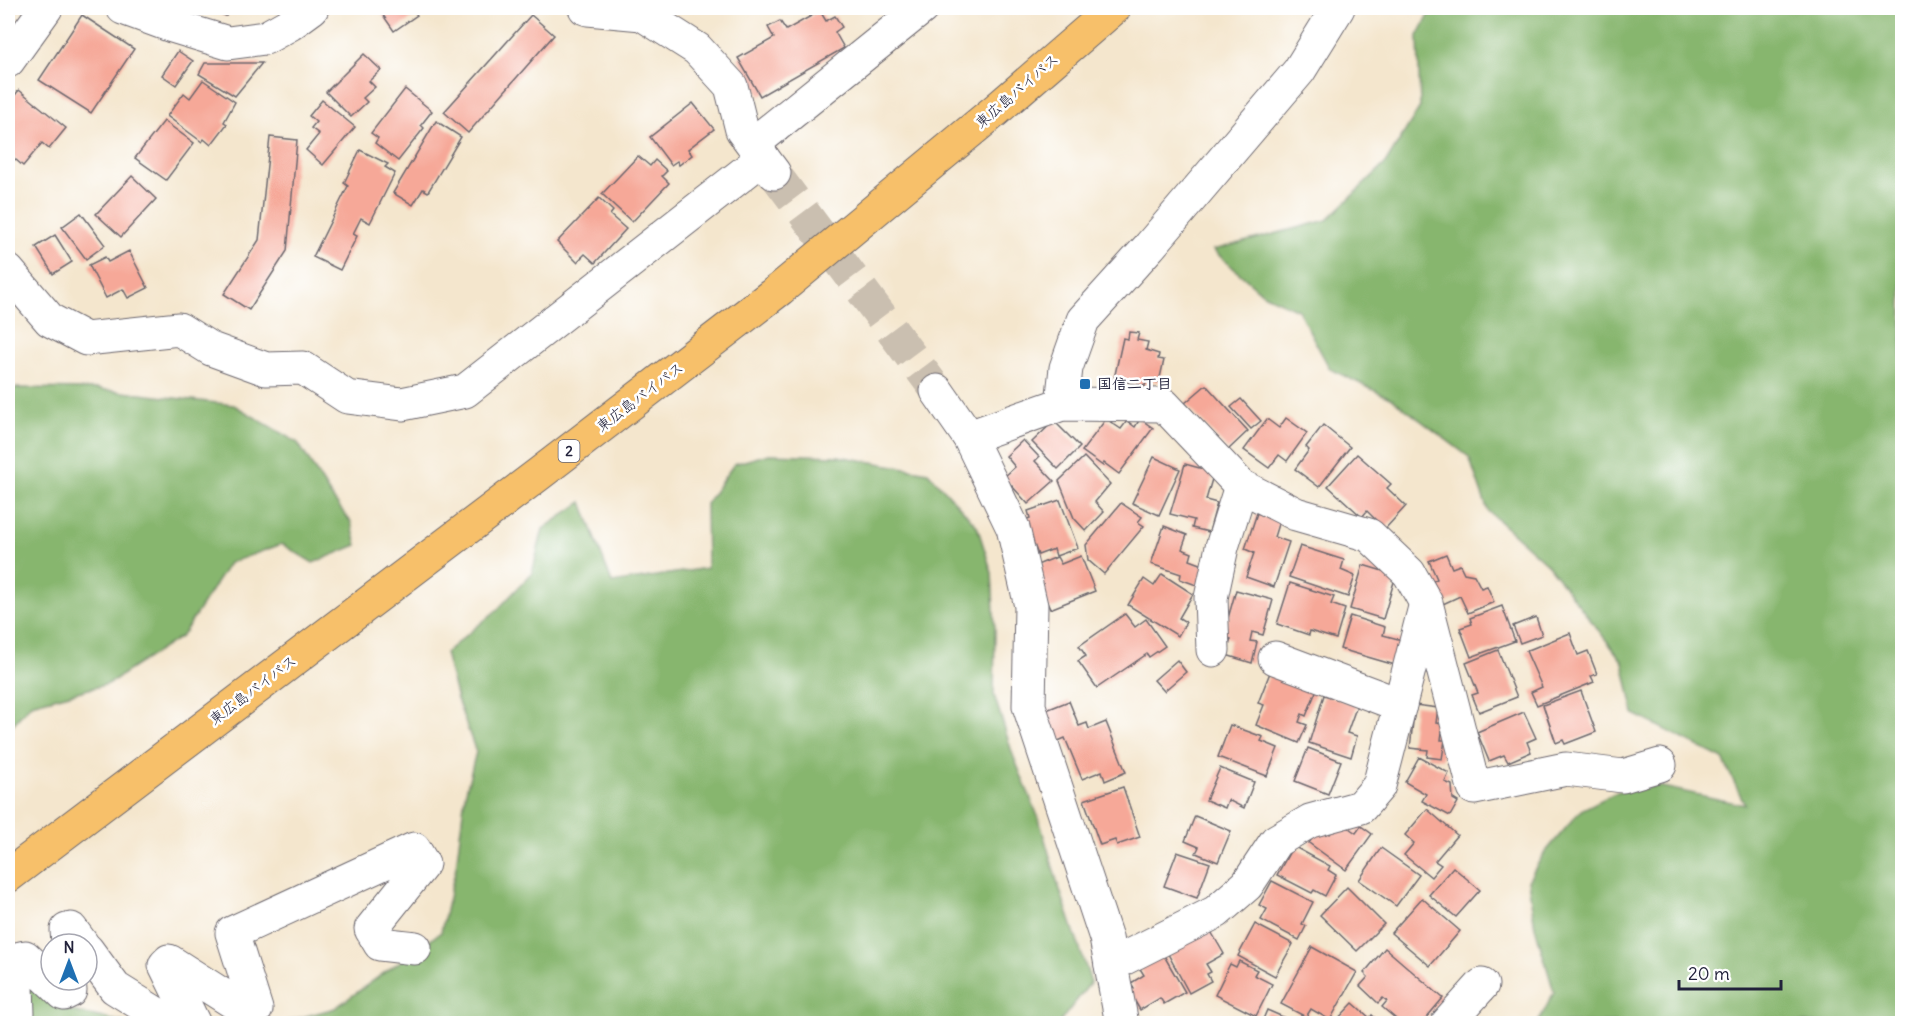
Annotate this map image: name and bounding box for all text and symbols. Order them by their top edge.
street label: 東広島バイパス [971,49,1062,132]
street label: 東広島バイパス [592,358,687,436]
place label: 国信二丁目 [1097,374,1172,393]
marker: 国信二丁目 [1078,377,1092,391]
road number: 2 [558,440,580,462]
street label: 東広島バイパス [205,651,300,729]
north arrow [39,932,99,992]
text: N [63,937,75,957]
scale bar [1679,953,1781,991]
text: 20 m [1688,962,1730,985]

